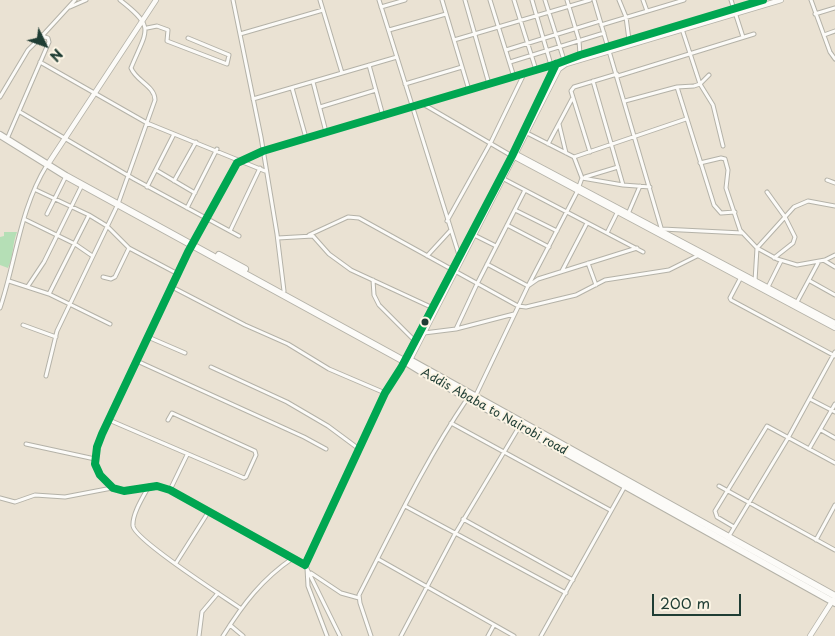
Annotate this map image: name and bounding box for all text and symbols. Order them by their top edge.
north arrow [20,20,70,70]
text: N [45,44,68,67]
unlabelled marker [420,317,430,327]
street label: Addis Ababa to Nairobi road [418,366,570,458]
scale bar [655,584,744,616]
text: 200 m [660,591,710,614]

